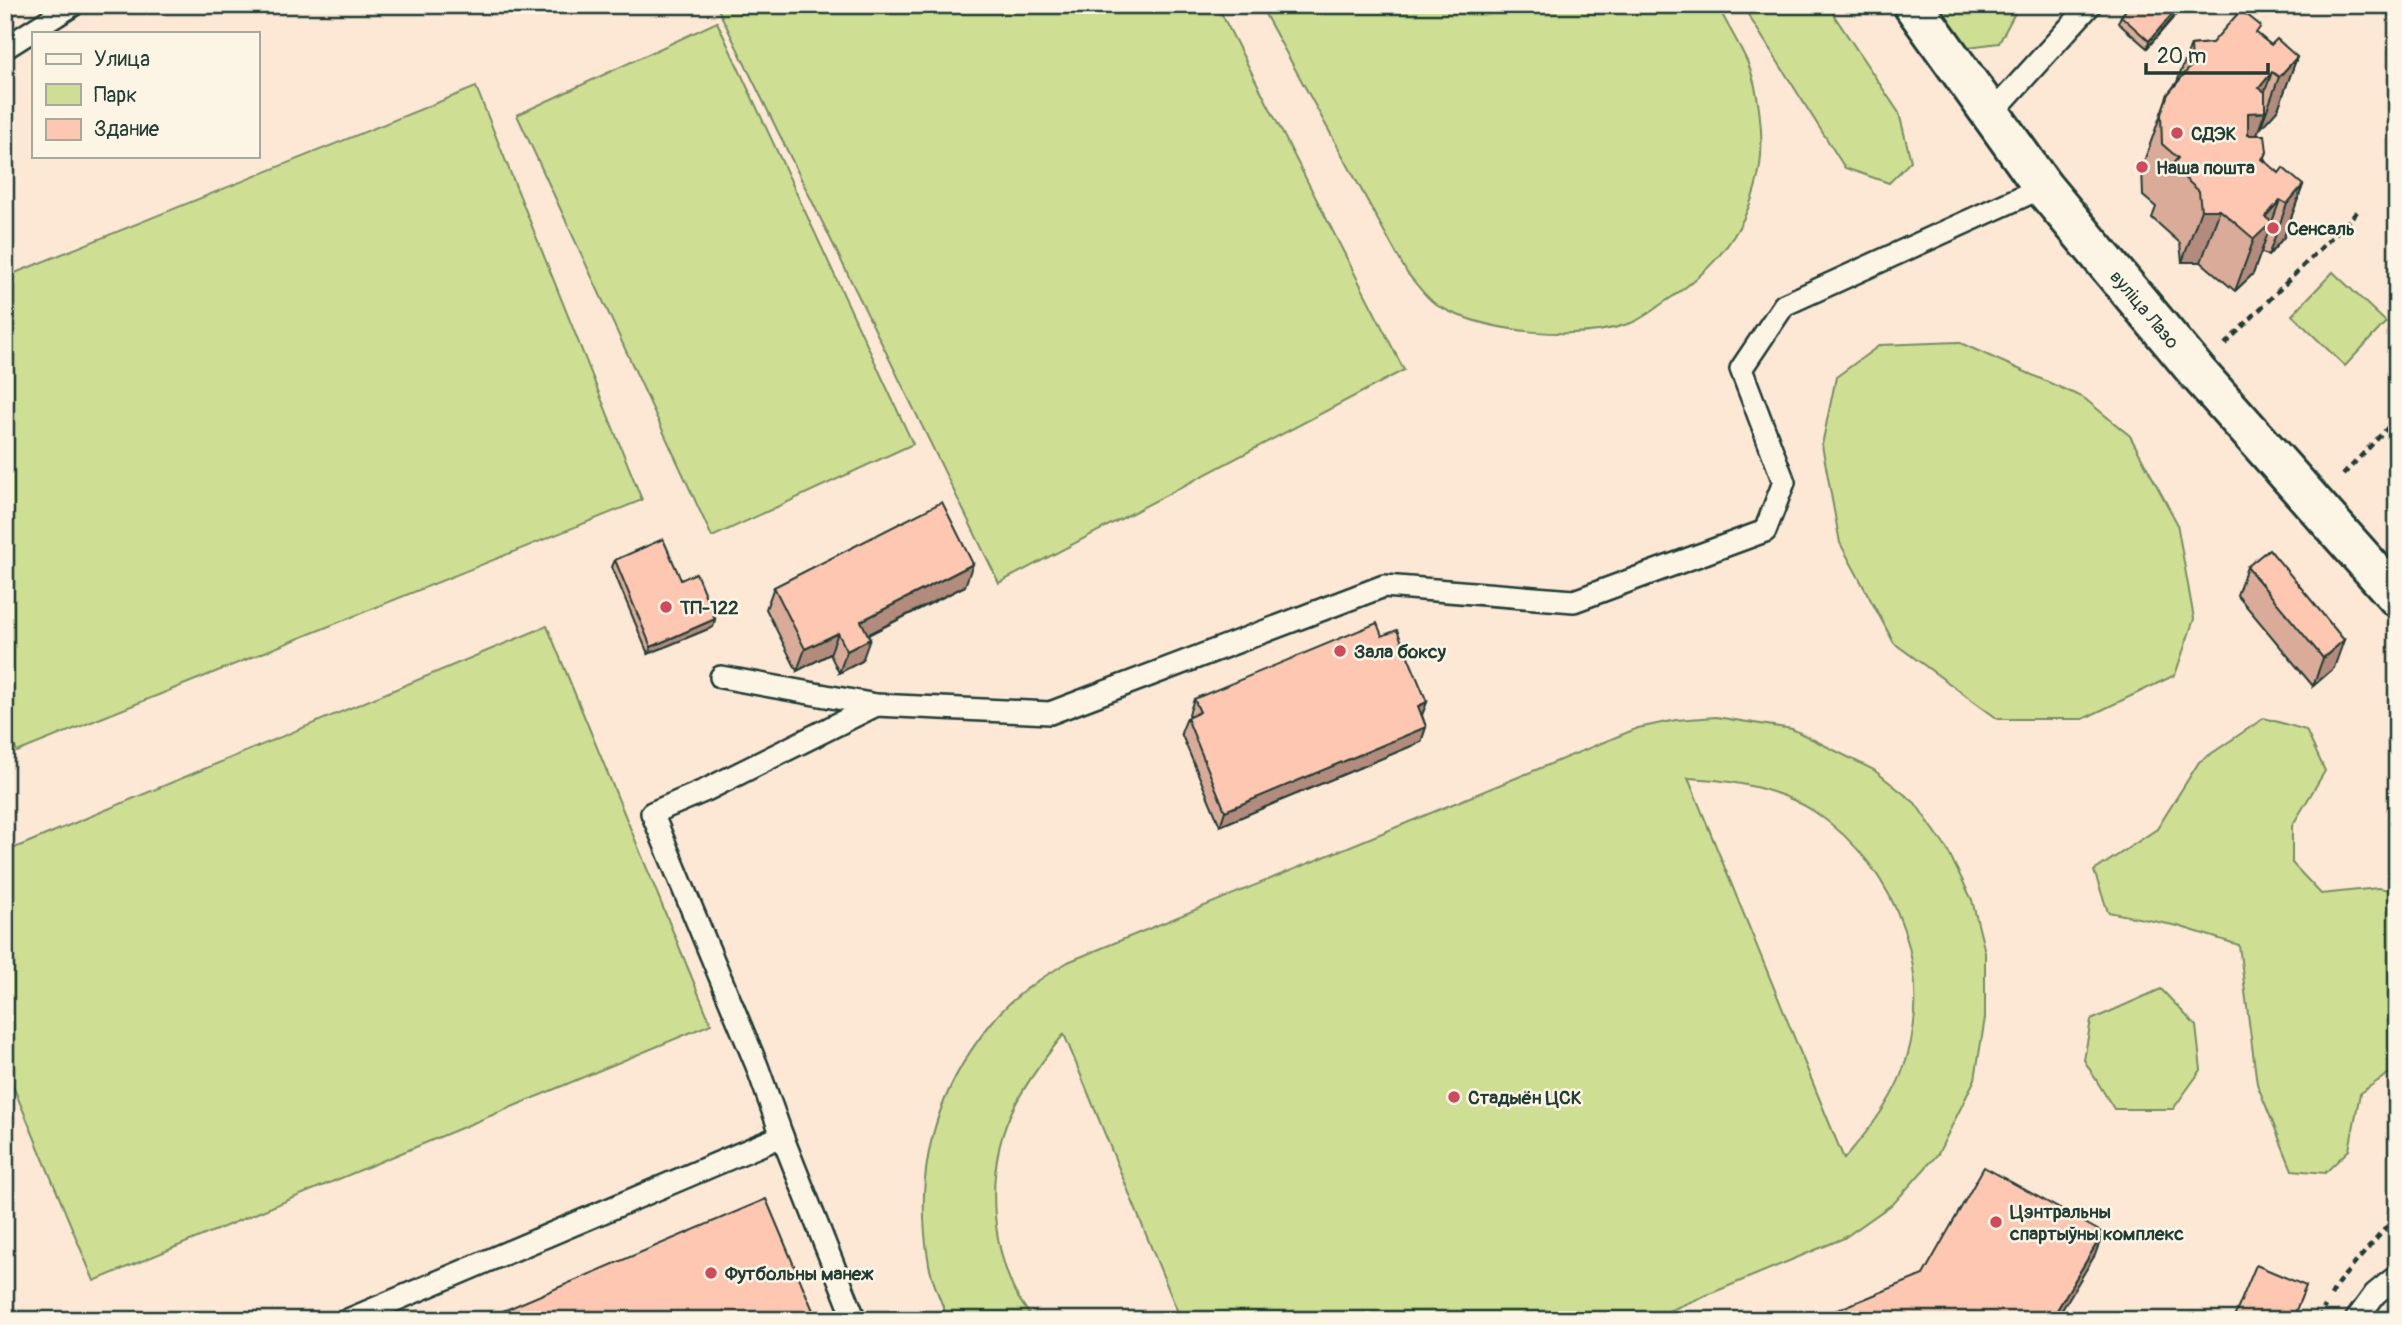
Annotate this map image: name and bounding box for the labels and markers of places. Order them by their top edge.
place label: СДЭК [2191,122,2237,146]
marker: СДЭК [2169,125,2185,141]
place label: Наша пошта [2156,156,2255,180]
marker: Наша пошта [2134,159,2150,175]
place label: Сенсаль [2287,217,2355,241]
marker: Сенсаль [2265,220,2281,236]
place label: ТП-122 [679,596,739,620]
marker: ТП-122 [658,599,674,615]
place label: Зала боксу [1354,640,1447,664]
marker: Зала боксу [1332,643,1348,659]
place label: Стадыён ЦСК [1468,1086,1582,1110]
marker: Стадыён ЦСК [1446,1089,1462,1105]
place label: Цэнтральны спартыўны комплекс [2009,1200,2184,1246]
marker: Цэнтральны спартыўны комплекс [1988,1214,2004,1230]
place label: Футбольны манеж [724,1262,874,1286]
marker: Футбольны манеж [703,1265,719,1281]

